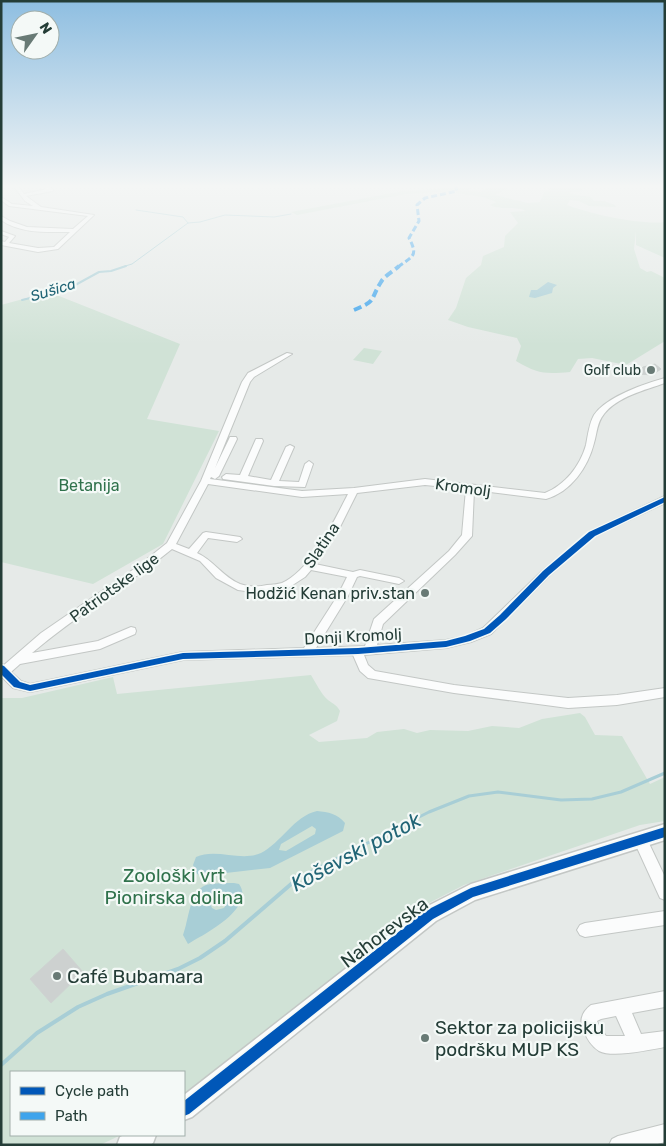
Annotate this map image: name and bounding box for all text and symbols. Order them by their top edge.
north arrow [10,10,60,60]
text: N [36,19,55,37]
water label: Sušica [28,275,78,305]
place label: Golf club [584,362,641,379]
marker: Golf club [645,364,657,376]
street label: Kromolj [434,474,492,501]
park label: Betanija [58,476,120,495]
street label: Slatina [299,519,344,572]
street label: Patriotske lige [66,549,163,626]
place label: Hodžić Kenan priv.stan [245,584,415,603]
marker: Hodžić Kenan priv.stan [419,587,431,599]
street label: Donji Kromolj [304,624,402,649]
water label: Koševski potok [286,806,426,896]
park label: Zoološki vrt Pionirska dolina [105,864,243,909]
street label: Nahorevska [336,892,433,973]
place label: Café Bubamara [67,965,203,988]
marker: Café Bubamara [51,970,63,982]
place label: Sektor za policijsku podršku MUP KS [435,1016,604,1061]
marker: Sektor za policijsku podršku MUP KS [419,1032,431,1044]
legend [10,1071,185,1136]
text: Cycle path [55,1082,129,1100]
text: Path [55,1107,88,1125]

